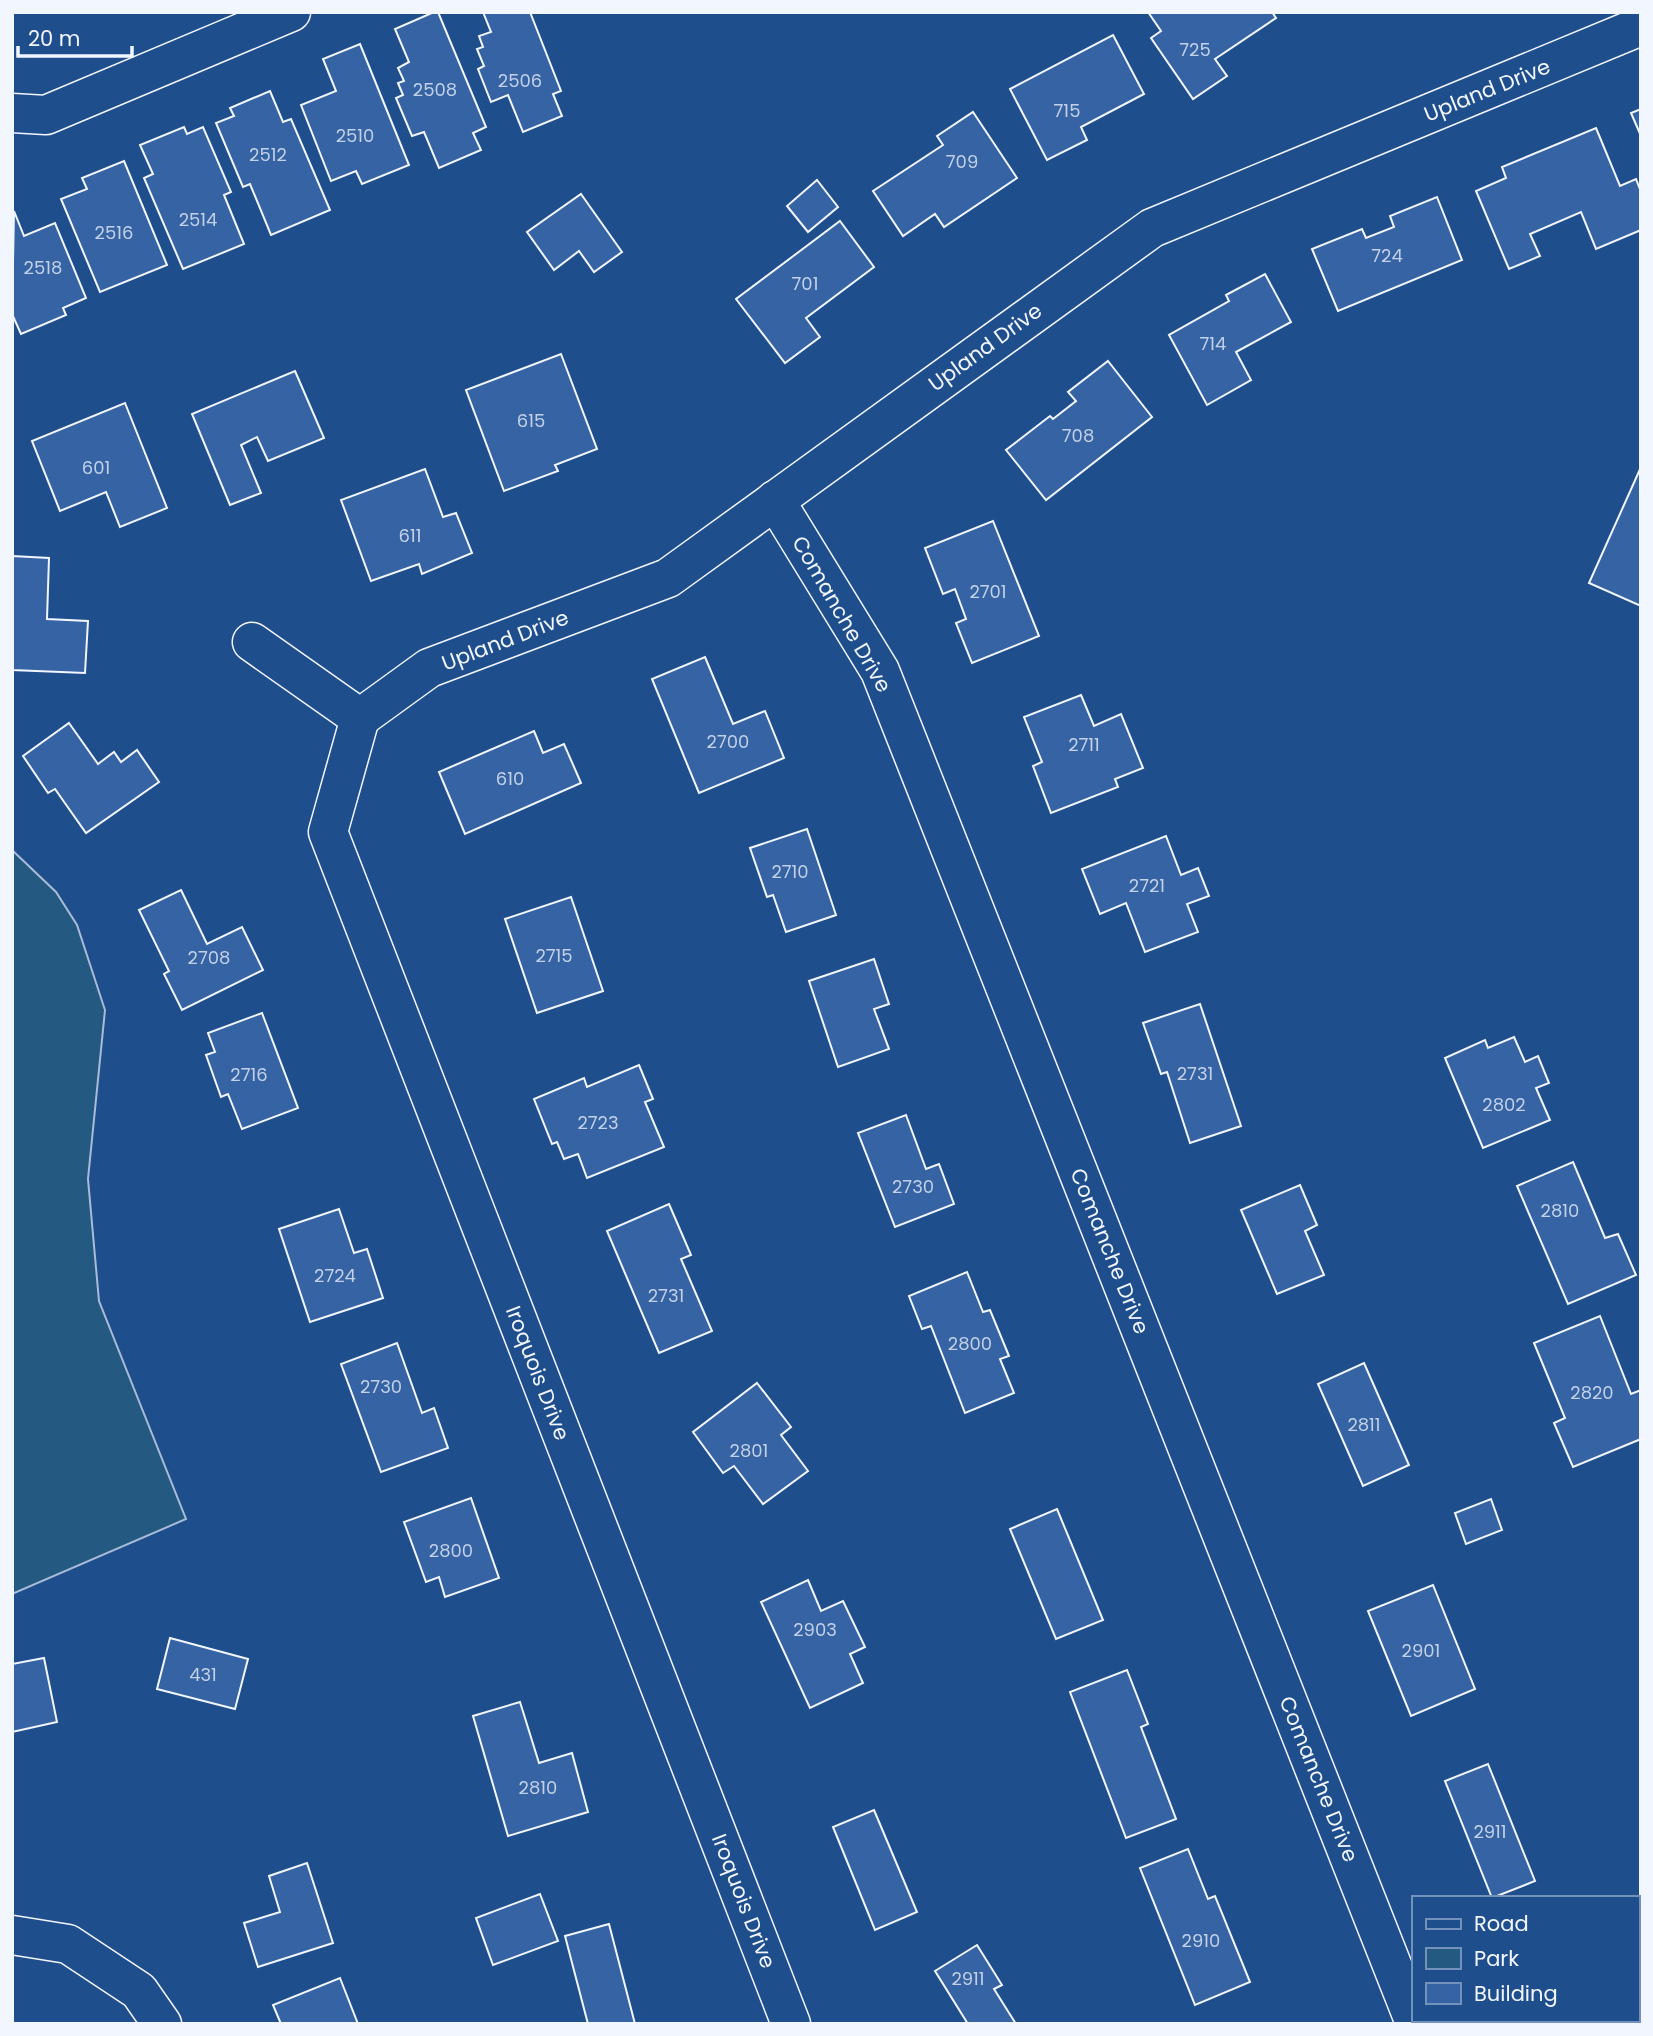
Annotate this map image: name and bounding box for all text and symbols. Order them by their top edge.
scale bar [18,14,131,58]
text: 20 m [28,24,81,53]
house number: 725 [1179,37,1211,62]
street label: Upland Drive [1420,52,1554,128]
house number: 2506 [498,68,542,93]
house number: 2508 [413,77,457,102]
house number: 715 [1054,98,1080,123]
house number: 2510 [336,123,374,148]
house number: 2512 [249,142,287,167]
house number: 709 [946,149,978,174]
house number: 2514 [179,207,217,232]
house number: 2516 [95,220,133,245]
house number: 724 [1371,243,1403,268]
house number: 2518 [24,255,62,280]
house number: 701 [792,271,818,296]
street label: Upland Drive [922,296,1048,398]
house number: 714 [1200,331,1226,356]
house number: 615 [517,408,545,433]
house number: 708 [1062,423,1094,448]
house number: 601 [82,455,110,480]
house number: 611 [399,523,421,548]
street label: Comanche Drive [785,530,899,698]
house number: 2701 [969,579,1007,604]
street label: Upland Drive [437,603,573,677]
house number: 2700 [707,729,749,754]
house number: 2711 [1068,732,1100,757]
house number: 610 [496,766,524,791]
house number: 2710 [771,859,809,884]
house number: 2721 [1129,873,1165,898]
house number: 2715 [535,943,573,968]
house number: 2708 [188,945,230,970]
house number: 2731 [1177,1061,1213,1086]
house number: 2716 [230,1062,268,1087]
house number: 2802 [1482,1092,1526,1117]
house number: 2723 [577,1110,619,1135]
street label: Comanche Drive [1064,1164,1156,1338]
house number: 2730 [892,1174,934,1199]
house number: 2810 [1541,1198,1579,1223]
house number: 2724 [314,1263,356,1288]
house number: 2731 [648,1283,684,1308]
street label: Iroquois Drive [499,1302,577,1444]
house number: 2800 [948,1331,992,1356]
house number: 2730 [360,1374,402,1399]
house number: 2820 [1570,1380,1614,1405]
house number: 2811 [1347,1412,1381,1437]
house number: 2801 [730,1438,768,1463]
house number: 2800 [429,1538,473,1563]
house number: 2903 [793,1617,837,1642]
house number: 2901 [1402,1638,1440,1663]
house number: 431 [189,1662,217,1687]
street label: Comanche Drive [1273,1692,1365,1866]
house number: 2810 [519,1775,557,1800]
house number: 2911 [1473,1819,1507,1844]
street label: Iroquois Drive [705,1830,783,1972]
legend [1412,1896,1639,2022]
text: Road [1474,1909,1529,1938]
house number: 2910 [1182,1928,1220,1953]
text: Park [1474,1944,1519,1973]
house number: 2911 [951,1966,985,1991]
text: Building [1474,1979,1558,2008]

